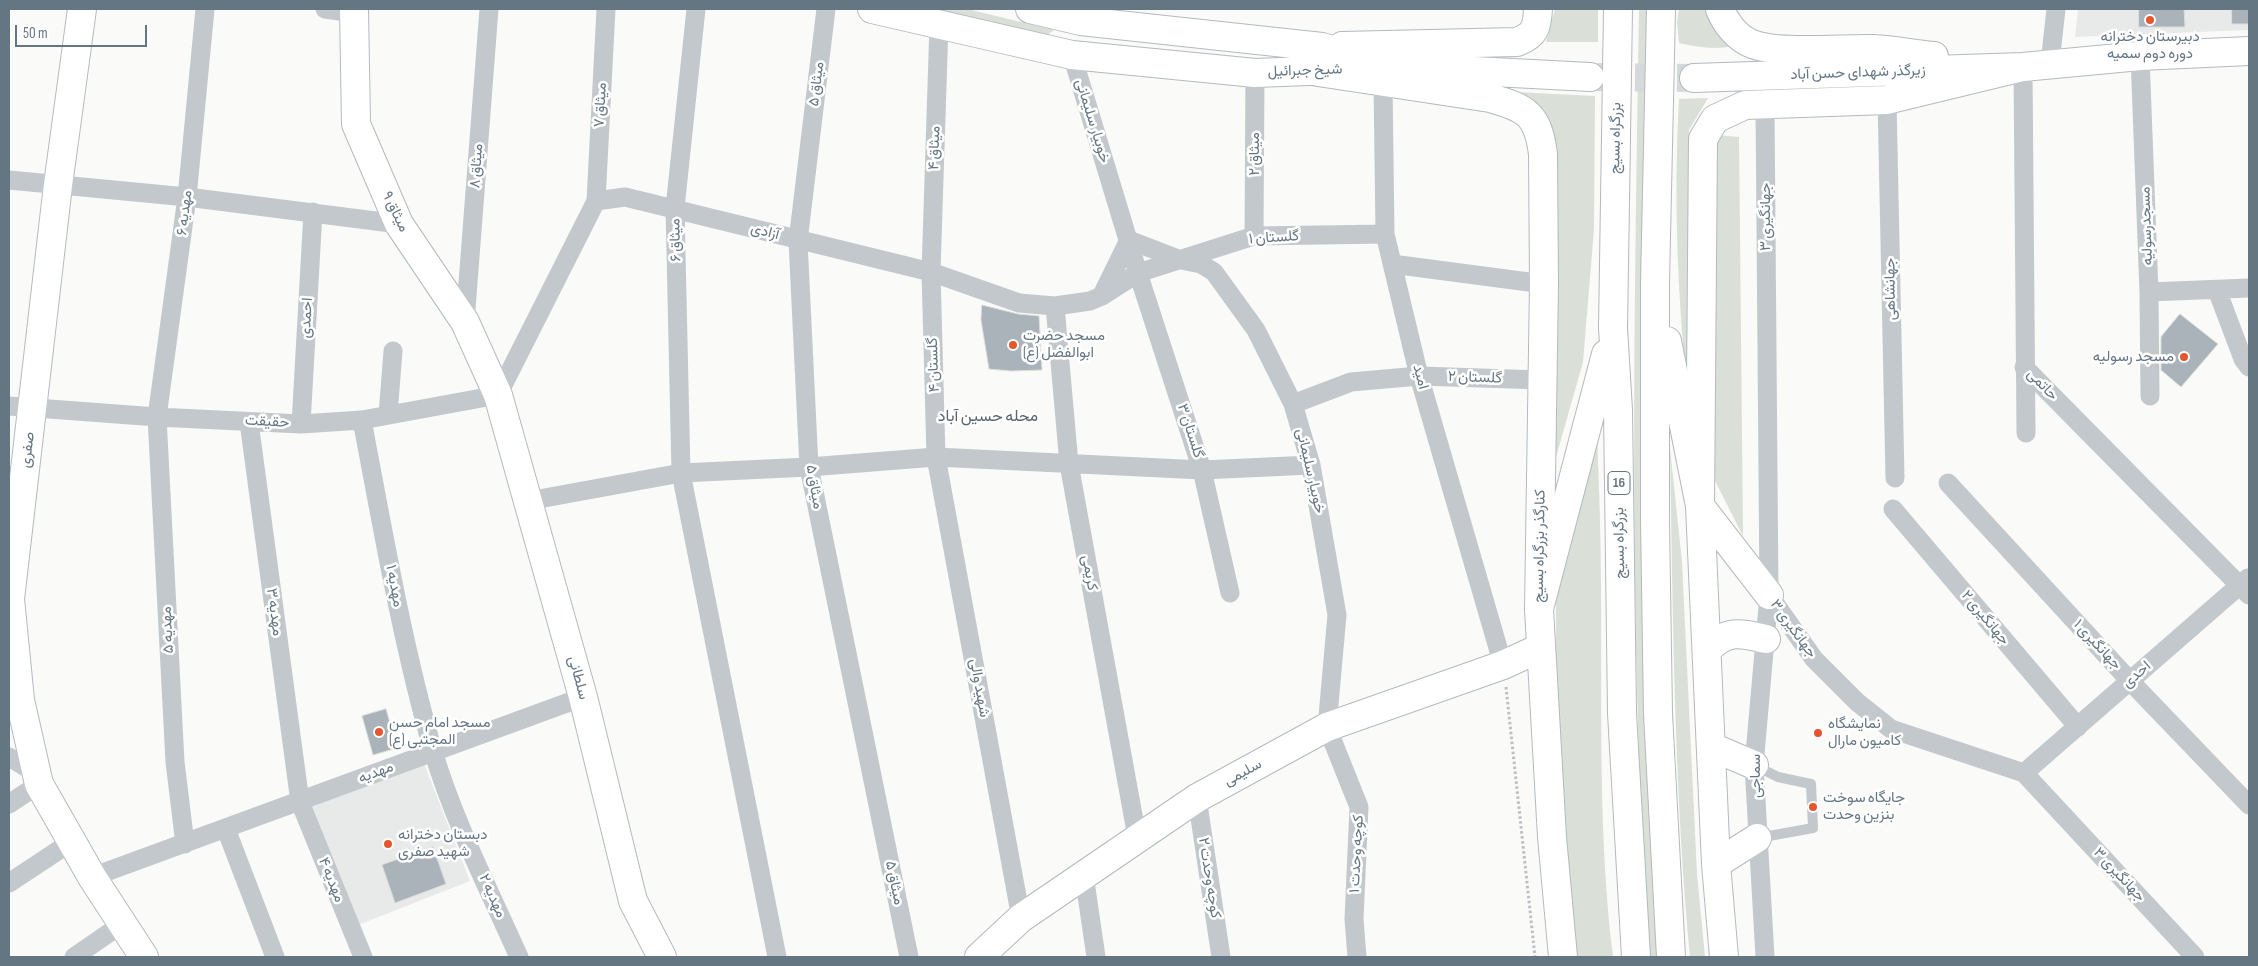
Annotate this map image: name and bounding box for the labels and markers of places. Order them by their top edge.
marker: دبیرستان دخترانه دوره دوم سمیه [2144,14,2156,26]
place label: دبیرستان دخترانه دوره دوم سمیه [2100,28,2200,63]
place label: مسجد حضرت ابوالفضل (ع) [1023,327,1105,362]
marker: مسجد حضرت ابوالفضل (ع) [1007,339,1019,351]
place label: مسجد رسولیه [2093,348,2174,366]
marker: مسجد رسولیه [2178,351,2190,363]
place label: مسجد امام حسن المجتبی (ع) [389,714,490,749]
place label: نمایشگاه کامیون مارال [1828,715,1901,750]
marker: مسجد امام حسن المجتبی (ع) [373,726,385,738]
marker: نمایشگاه کامیون مارال [1812,727,1824,739]
place label: جایگاه سوخت بنزین وحدت [1823,789,1905,824]
marker: جایگاه سوخت بنزین وحدت [1807,801,1819,813]
place label: دبستان دخترانه شهید صفری [398,826,487,861]
marker: دبستان دخترانه شهید صفری [382,838,394,850]

